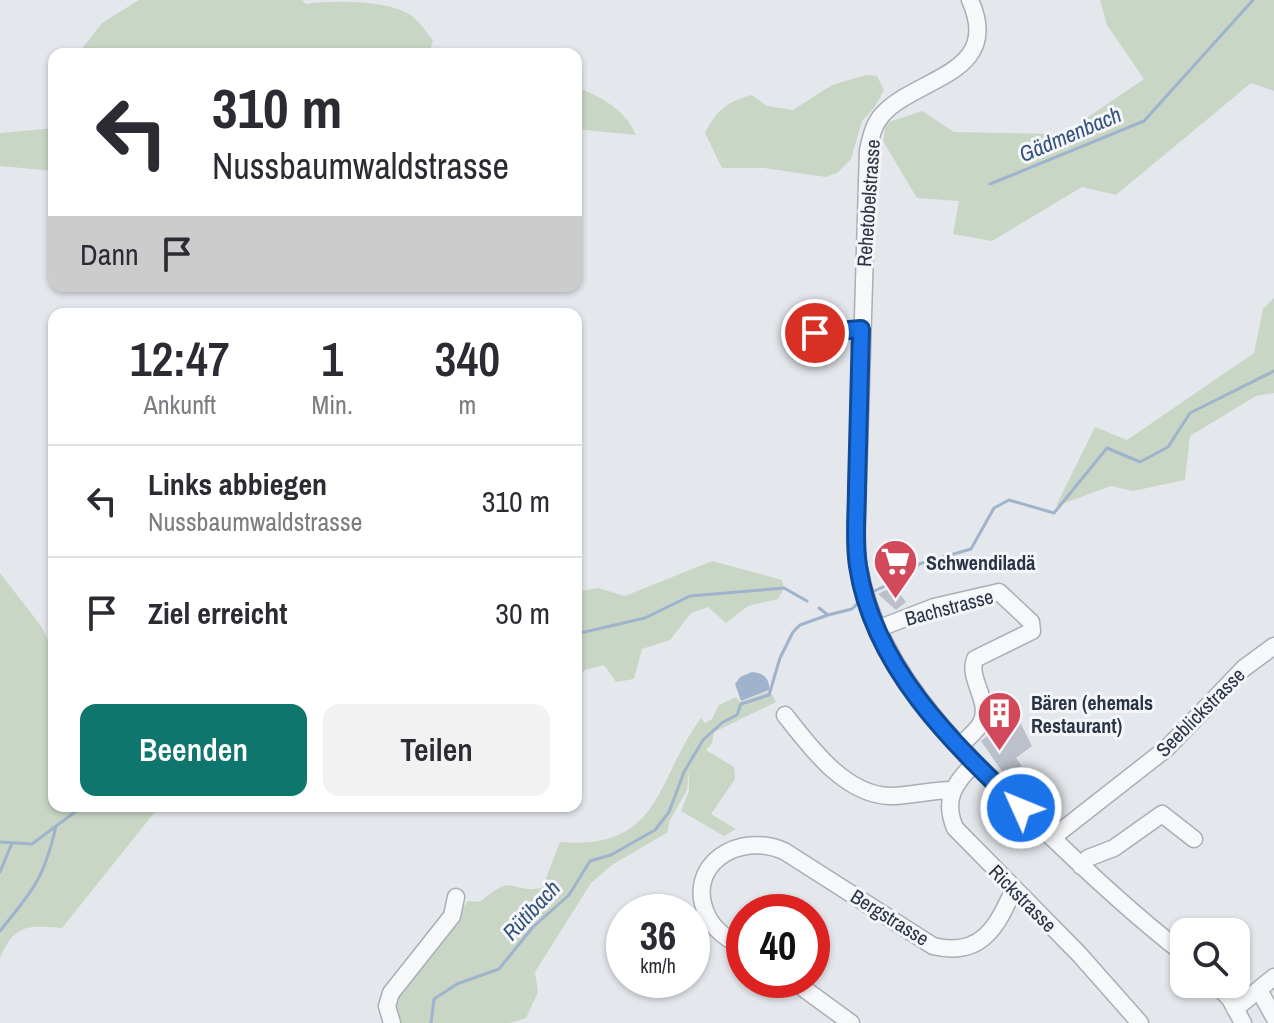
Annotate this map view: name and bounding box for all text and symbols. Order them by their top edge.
text: 310 m [212,70,342,145]
icon: left [80,80,184,184]
water label: Gädmenbach [1014,99,1126,169]
street label: Rehetobelstrasse [850,138,886,268]
text: Nussbaumwaldstrasse [212,142,509,190]
icon: arrive [155,232,199,276]
text: Dann [80,234,139,274]
pin [781,299,849,367]
icon: arrive [793,311,837,355]
text: 12:47 [130,326,230,391]
text: 1 [321,326,343,391]
text: 340 [435,326,500,391]
text: Ankunft [144,387,216,422]
text: Min. [311,387,353,422]
text: m [459,387,476,422]
text: Links abbiegen [148,464,327,504]
icon: left [80,479,124,523]
text: 310 m [482,481,550,521]
text: Nussbaumwaldstrasse [148,504,362,539]
supermarket icon: Schwendiladä [871,538,919,601]
place label: Schwendiladä [926,549,1035,576]
street label: Bachstrasse [902,582,996,632]
icon: arrive [80,591,124,635]
text: Ziel erreicht [148,593,287,633]
text: 30 m [495,593,550,633]
street label: Seeblickstrasse [1150,662,1250,762]
building icon: Bären (ehemals Restaurant) [976,689,1024,752]
place label: Bären (ehemals Restaurant) [1031,689,1153,739]
button: Beenden [80,704,307,796]
button: Teilen [323,704,550,796]
position arrow [979,766,1063,850]
street label: Rickstrasse [983,858,1063,938]
water label: Rütibach [495,873,567,947]
street label: Bergstrasse [846,882,934,952]
speed limit sign: 40 [726,894,830,998]
text: 36 [640,909,676,962]
map controls [1170,918,1250,998]
button: search [1170,918,1250,998]
text: km/h [640,952,676,979]

